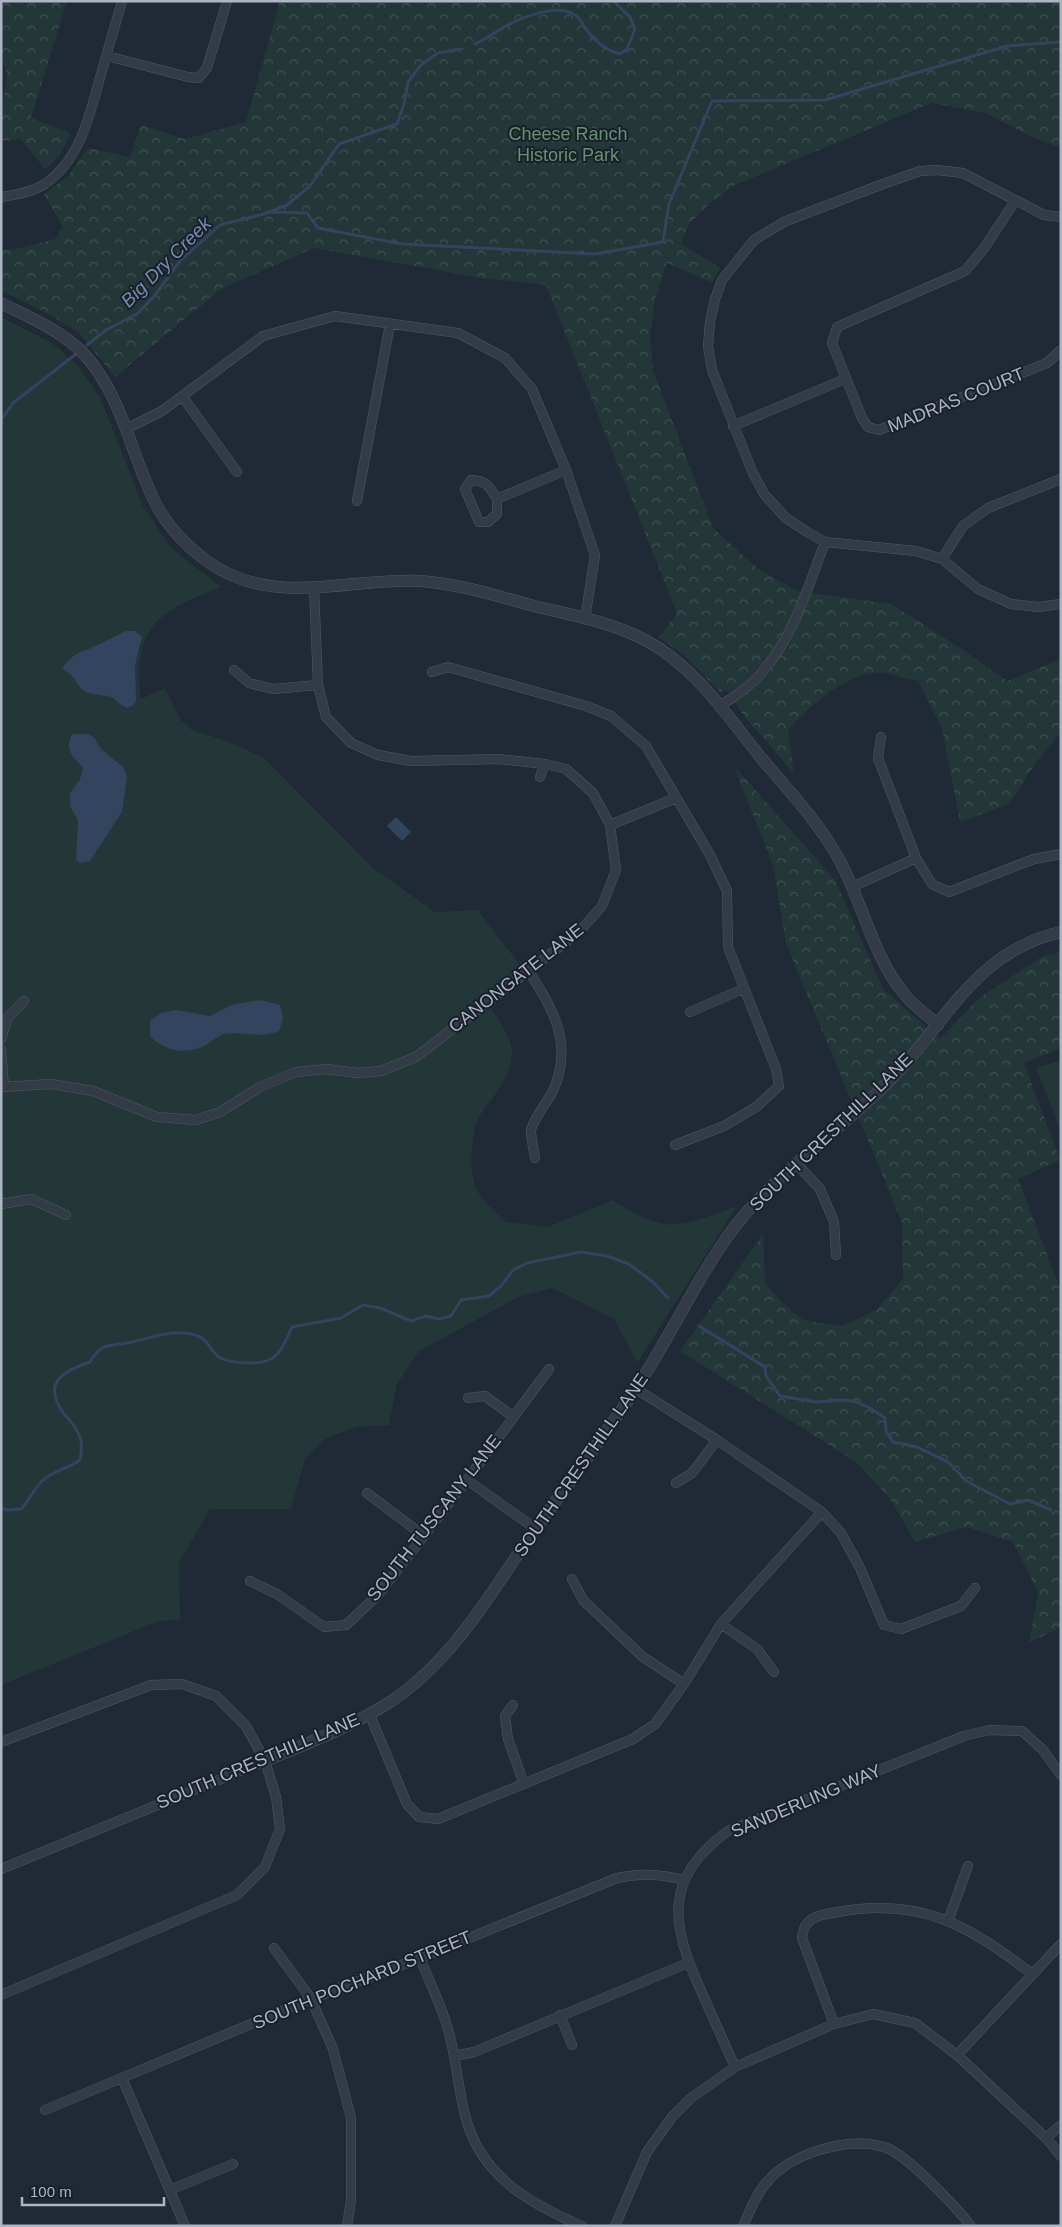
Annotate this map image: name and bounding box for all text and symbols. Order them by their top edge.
park label: Cheese Ranch Historic Park [508,124,628,165]
water label: Big Dry Creek [117,212,216,311]
street label: MADRAS COURT [885,363,1027,437]
street label: CANONGATE LANE [445,919,587,1037]
street label: SOUTH CRESTHILL LANE [746,1049,916,1215]
street label: SOUTH CRESTHILL LANE [510,1370,652,1560]
street label: SOUTH TUSCANY LANE [363,1431,505,1605]
street label: SOUTH CRESTHILL LANE [154,1709,362,1813]
street label: SANDERLING WAY [728,1760,884,1842]
street label: SOUTH POCHARD STREET [250,1927,474,2033]
scale bar [22,2174,165,2206]
text: 100 m [30,2183,72,2200]

